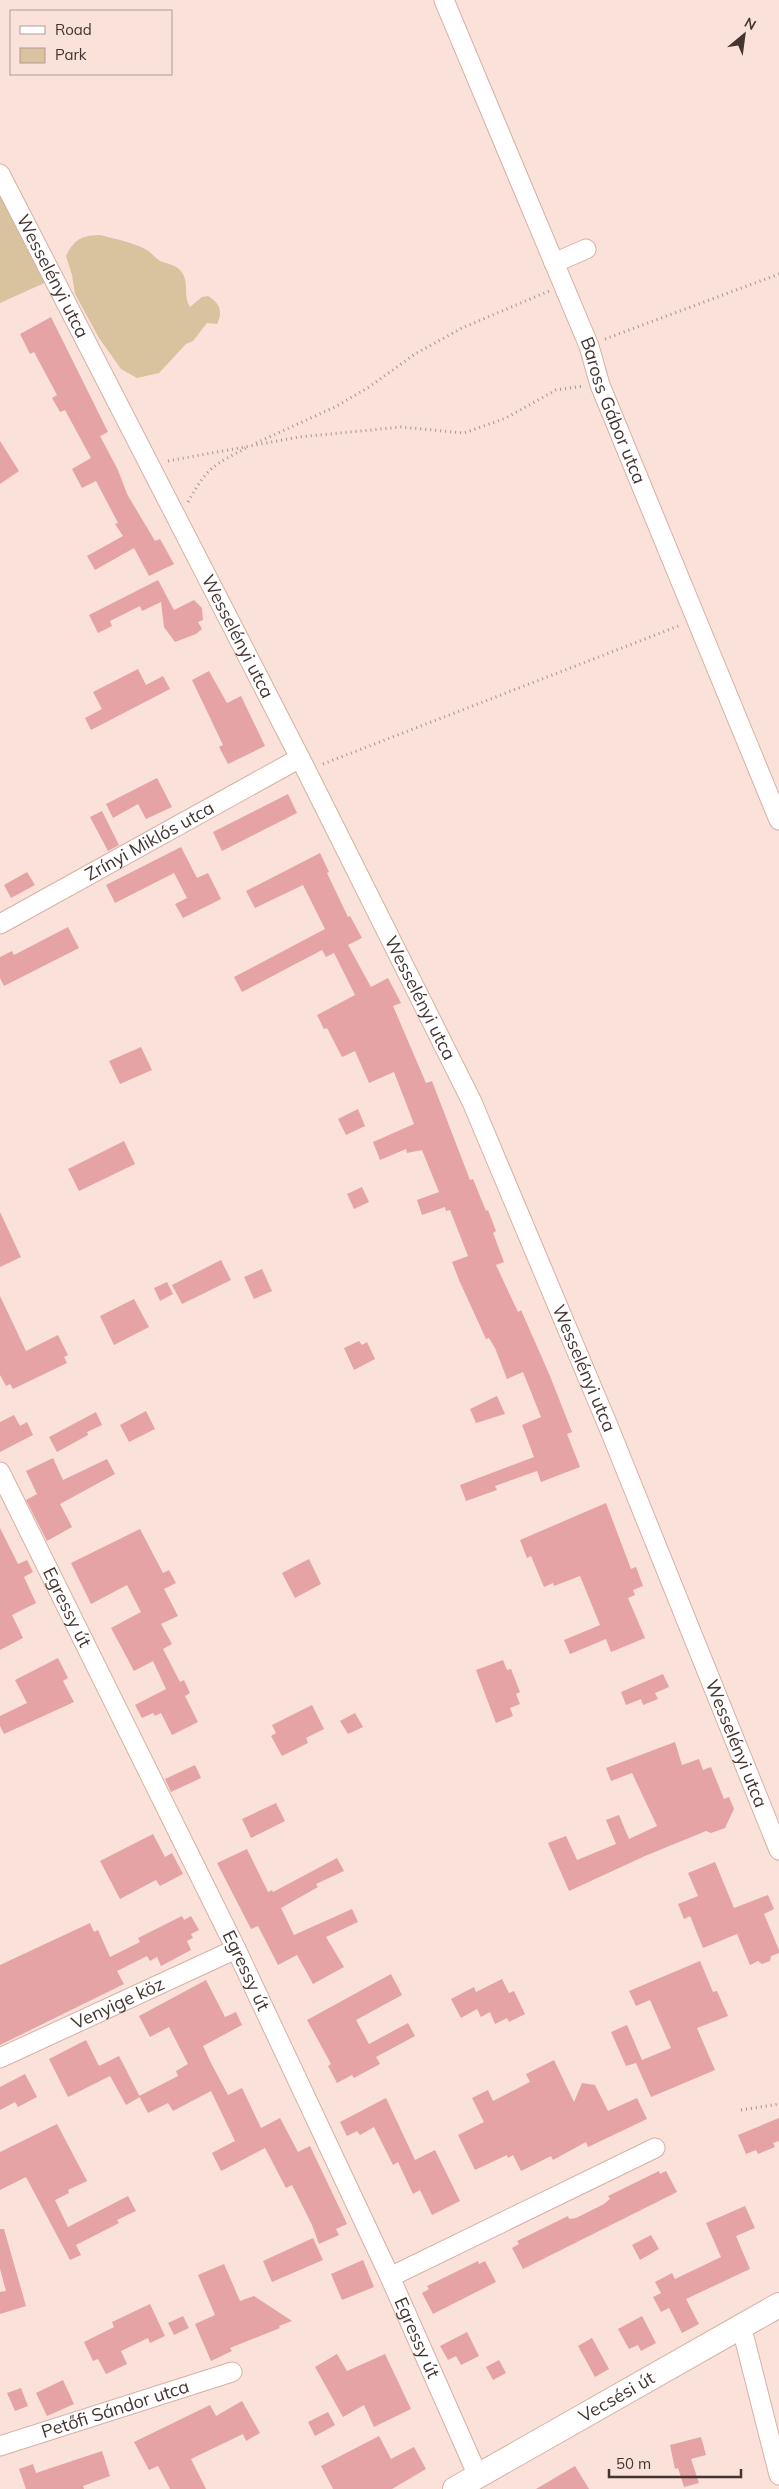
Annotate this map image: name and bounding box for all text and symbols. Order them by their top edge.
legend [10,10,172,75]
north arrow [719,10,769,60]
text: N [741,13,759,34]
text: Road [55,20,92,39]
text: Park [55,45,87,64]
street label: Wesselényi utca [12,210,94,342]
street label: Baross Gábor utca [576,333,651,487]
street label: Wesselényi utca [197,571,279,702]
street label: Zrínyi Miklós utca [81,796,218,886]
street label: Wesselényi utca [380,932,461,1064]
street label: Wesselényi utca [547,1301,621,1435]
street label: Egressy út [38,1563,97,1651]
street label: Wesselényi utca [701,1676,773,1811]
street label: Egressy út [218,1926,275,2014]
street label: Venyige köz [68,1972,168,2034]
street label: Egressy út [389,2293,445,2382]
street label: Vecsési út [574,2366,659,2427]
street label: Petőfi Sándor utca [38,2374,192,2443]
scale bar [609,2446,742,2478]
text: 50 m [616,2454,651,2473]

